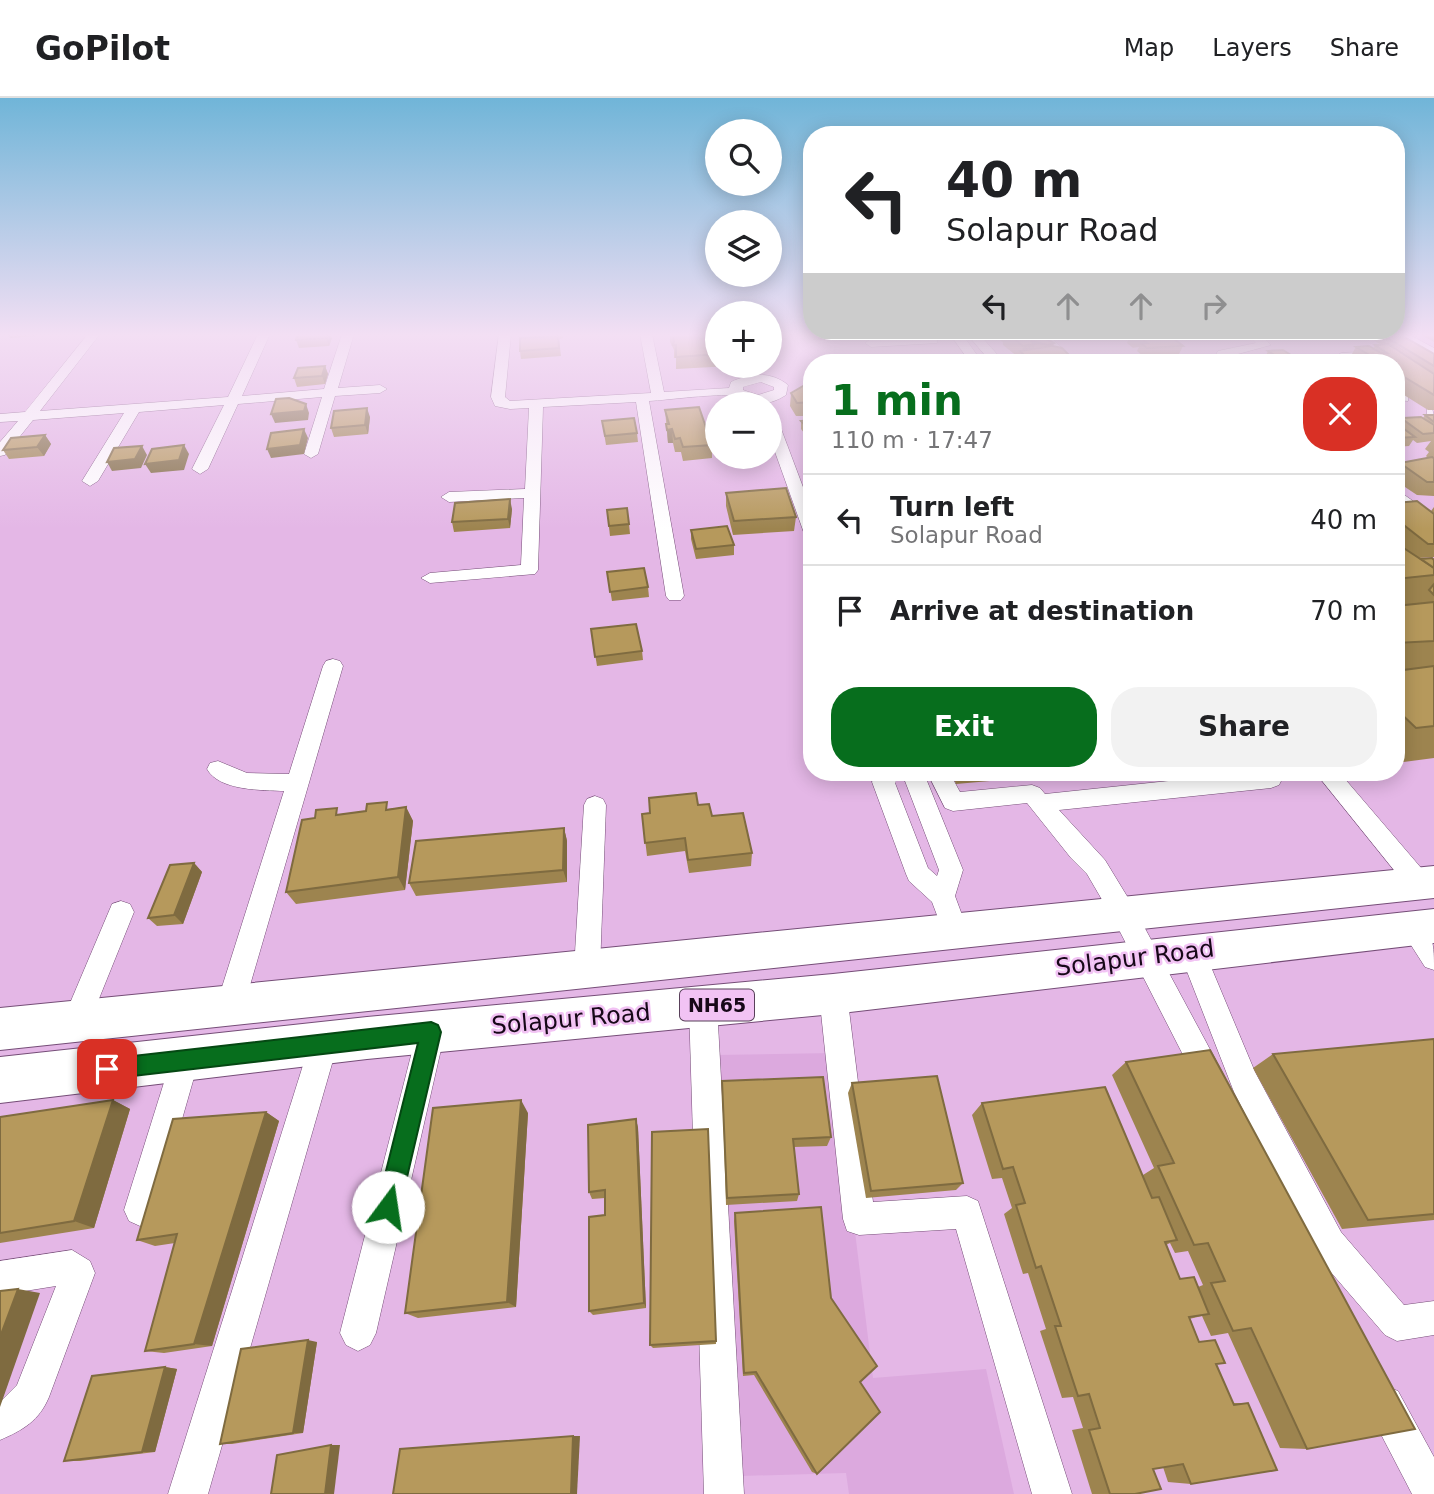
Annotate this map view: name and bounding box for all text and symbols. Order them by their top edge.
text: GoPilot [35,29,170,68]
text: Map [1124,34,1174,62]
text: Layers [1212,34,1292,62]
text: Share [1330,34,1399,62]
map controls [705,119,782,469]
button: search [705,119,782,196]
text: 40 m [946,152,1082,209]
icon: left [831,154,922,245]
button: layers [705,210,782,287]
text: Solapur Road [946,211,1159,249]
icon: left [976,287,1014,325]
icon: ahead [1049,287,1087,325]
icon: ahead [1122,287,1160,325]
icon: right [1195,287,1233,325]
button: + [705,301,782,378]
text: 1 min [831,376,963,425]
button: close [1303,377,1377,451]
button: − [705,392,782,469]
text: 110 m · 17:47 [831,427,993,453]
text: Turn left [890,492,1014,522]
icon: left [831,501,869,539]
text: 40 m [1310,505,1377,535]
text: Solapur Road [890,522,1043,548]
icon: arrive [831,592,869,630]
text: Arrive at destination [890,596,1194,626]
text: 70 m [1310,596,1377,626]
button: Exit [831,687,1097,767]
button: Share [1111,687,1377,767]
street label: Solapur Road [1054,934,1216,982]
road number: NH65 [680,990,754,1021]
street label: Solapur Road [490,998,652,1040]
pin [77,1039,137,1099]
icon: arrive [88,1050,126,1088]
position arrow [351,1170,425,1244]

